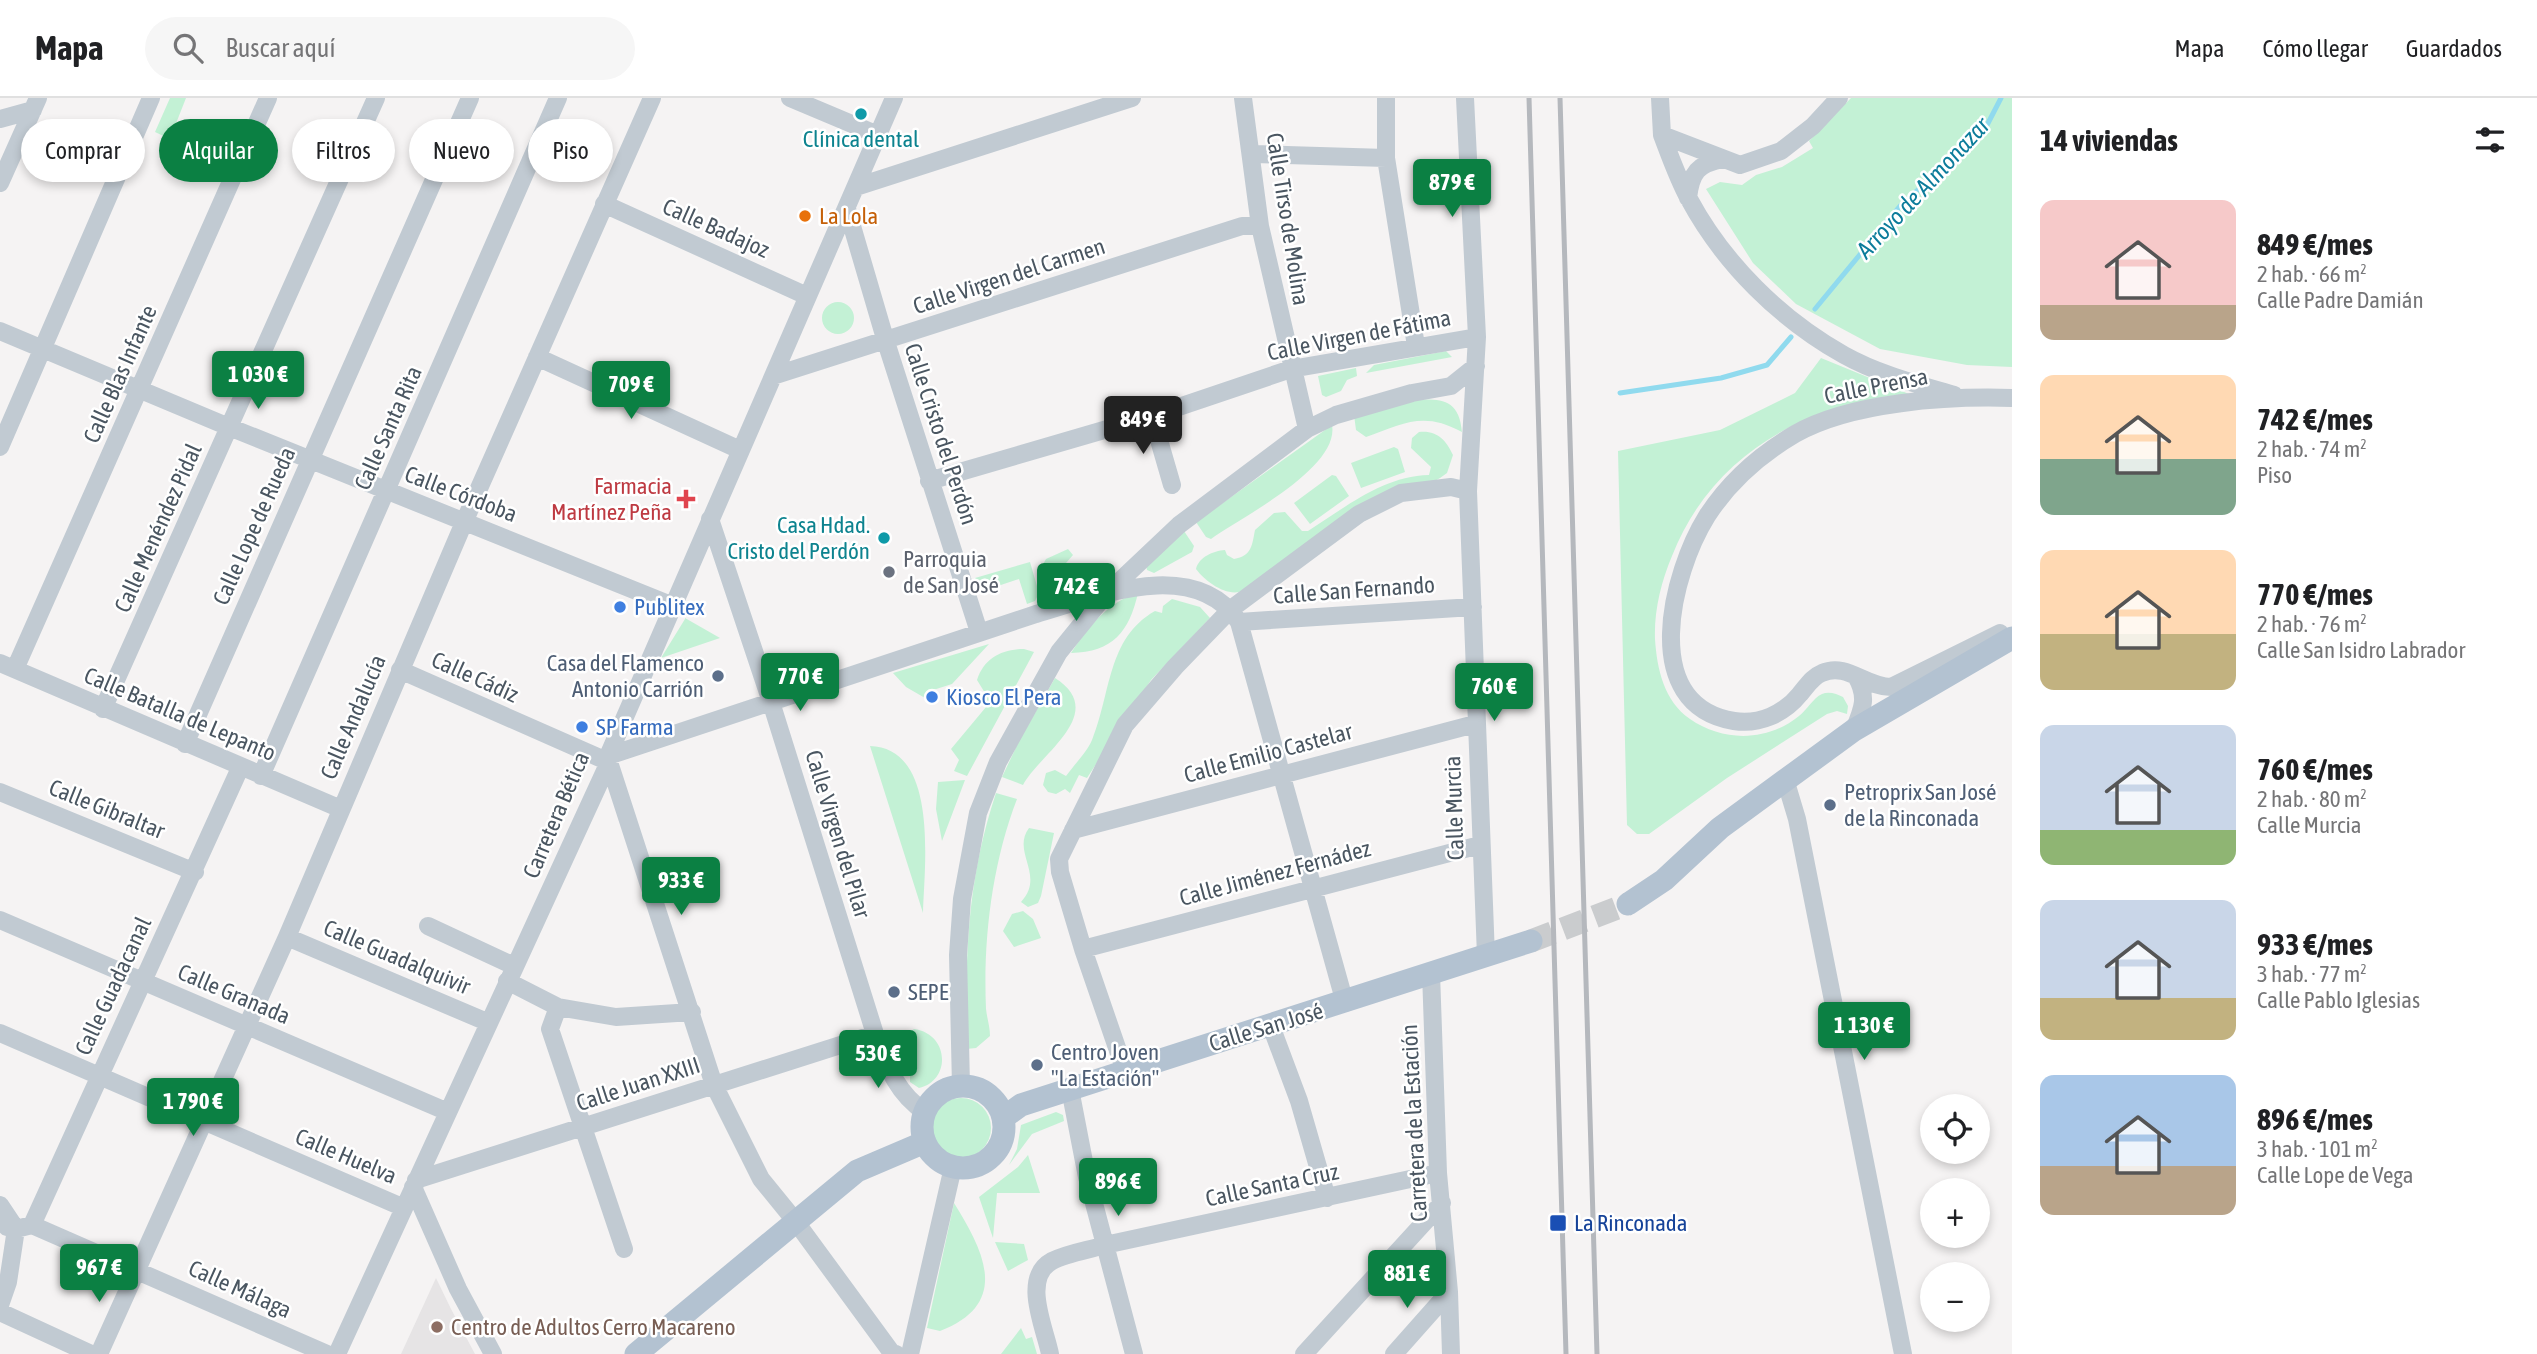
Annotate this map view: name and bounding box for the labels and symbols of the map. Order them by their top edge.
marker: Clínica dental [853,106,869,122]
water label: Arroyo de Almonazar [1850,111,1995,264]
place label: Clínica dental [803,126,919,152]
street label: Calle Tirso de Molina [1262,131,1314,307]
pin: 879 € [1403,159,1501,219]
street label: Calle Badajoz [659,193,773,263]
place label: La Lola [819,203,878,229]
marker: La Lola [797,208,813,224]
street label: Calle Virgen del Carmen [910,233,1108,319]
street label: Calle Blas Infante [78,301,162,447]
street label: Calle Virgen de Fátima [1265,304,1453,366]
street label: Calle Cristo del Perdón [899,340,983,528]
pin: 1 030 € [193,352,323,411]
street label: Calle Santa Rita [349,362,427,494]
pin: 709 € [582,362,680,421]
street label: Calle Prensa [1822,363,1930,409]
pin: 849 € [1094,396,1192,456]
street label: Calle Menéndez Pidal [109,440,207,616]
street label: Calle Lope de Rueda [208,443,300,609]
street label: Calle Córdoba [401,461,521,527]
place label: Farmacia Martínez Peña [551,473,672,525]
marker: Farmacia Martínez Peña [678,491,694,507]
place label: Casa Hdad. Cristo del Perdón [727,512,870,564]
marker: Casa Hdad. Cristo del Perdón [876,530,892,546]
place label: Parroquia de San José [903,546,999,598]
marker: Parroquia de San José [881,564,897,580]
pin: 742 € [1027,564,1125,623]
street label: Calle San Fernando [1272,571,1436,609]
place label: Publitex [634,594,705,620]
marker: Publitex [612,599,628,615]
street label: Calle Cádiz [428,646,522,708]
place label: Casa del Flamenco Antonio Carrión [547,650,704,702]
street label: Calle Andalucía [315,651,391,783]
pin: 770 € [751,654,849,713]
street label: Calle Batalla de Lepanto [80,662,280,766]
pin: 760 € [1445,664,1543,723]
marker: Casa del Flamenco Antonio Carrión [710,668,726,684]
place label: Kiosco El Pera [946,684,1062,710]
marker: Kiosco El Pera [924,689,940,705]
place label: SP Farma [596,714,674,740]
street label: Calle Emilio Castelar [1181,718,1356,788]
marker: SP Farma [574,719,590,735]
street label: Calle Virgen del Pilar [800,747,876,922]
street label: Carretera Bética [518,748,594,882]
street label: Calle Murcia [1439,755,1469,861]
street label: Calle Gibraltar [45,774,170,844]
place label: Petroprix San José de la Rinconada [1844,779,1997,831]
marker: Petroprix San José de la Rinconada [1822,797,1838,813]
street label: Calle Jiménez Fernádez [1177,835,1373,911]
pin: 933 € [632,858,730,917]
street label: Calle Guadacanal [70,913,156,1059]
street label: Calle Guadalquivir [320,914,475,1000]
street label: Calle Granada [174,959,294,1029]
place label: SEPE [908,979,949,1005]
marker: SEPE [886,984,902,1000]
street label: Calle San José [1206,997,1326,1057]
pin: 1 130 € [1799,1002,1929,1062]
street label: Carretera de la Estación [1396,1024,1432,1222]
pin: 530 € [829,1030,927,1090]
place label: Centro Joven "La Estación" [1051,1039,1159,1091]
street label: Calle Juan XXIII [573,1052,703,1116]
marker: Centro Joven "La Estación" [1029,1057,1045,1073]
pin: 1 790 € [128,1079,258,1138]
street label: Calle Huelva [292,1123,400,1189]
pin: 896 € [1069,1158,1167,1218]
street label: Calle Santa Cruz [1203,1158,1341,1212]
place label: La Rinconada [1574,1210,1687,1236]
marker: La Rinconada [1548,1213,1568,1233]
pin: 967 € [50,1244,148,1304]
pin: 881 € [1358,1250,1456,1310]
street label: Calle Málaga [185,1255,295,1323]
place label: Centro de Adultos Cerro Macareno [451,1314,736,1340]
marker: Centro de Adultos Cerro Macareno [429,1319,445,1335]

